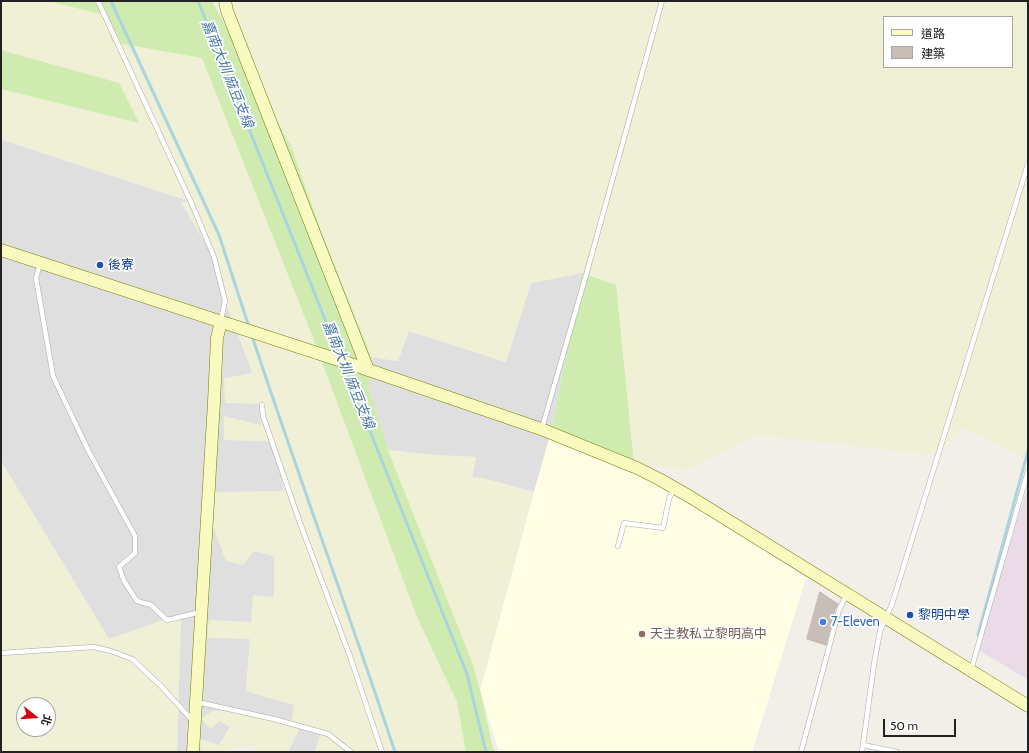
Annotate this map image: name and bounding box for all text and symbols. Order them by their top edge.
legend [883,16,1013,68]
water label: 嘉南大圳 麻豆支線 [198,18,256,130]
text: 道路 [921,26,945,41]
text: 建築 [921,46,945,61]
place label: 後寮 [108,257,134,273]
marker: 後寮 [95,260,105,270]
water label: 嘉南大圳 麻豆支線 [319,319,377,431]
place label: 黎明中學 [918,607,970,623]
marker: 黎明中學 [905,610,915,620]
place label: 7-Eleven [831,614,880,630]
marker: 7-Eleven [818,617,828,627]
place label: 天主教私立黎明高中 [650,626,767,642]
marker: 天主教私立黎明高中 [637,629,647,639]
north arrow [16,697,56,737]
scale bar [885,711,958,737]
text: 北 [38,713,55,728]
text: 50 m [890,718,918,733]

